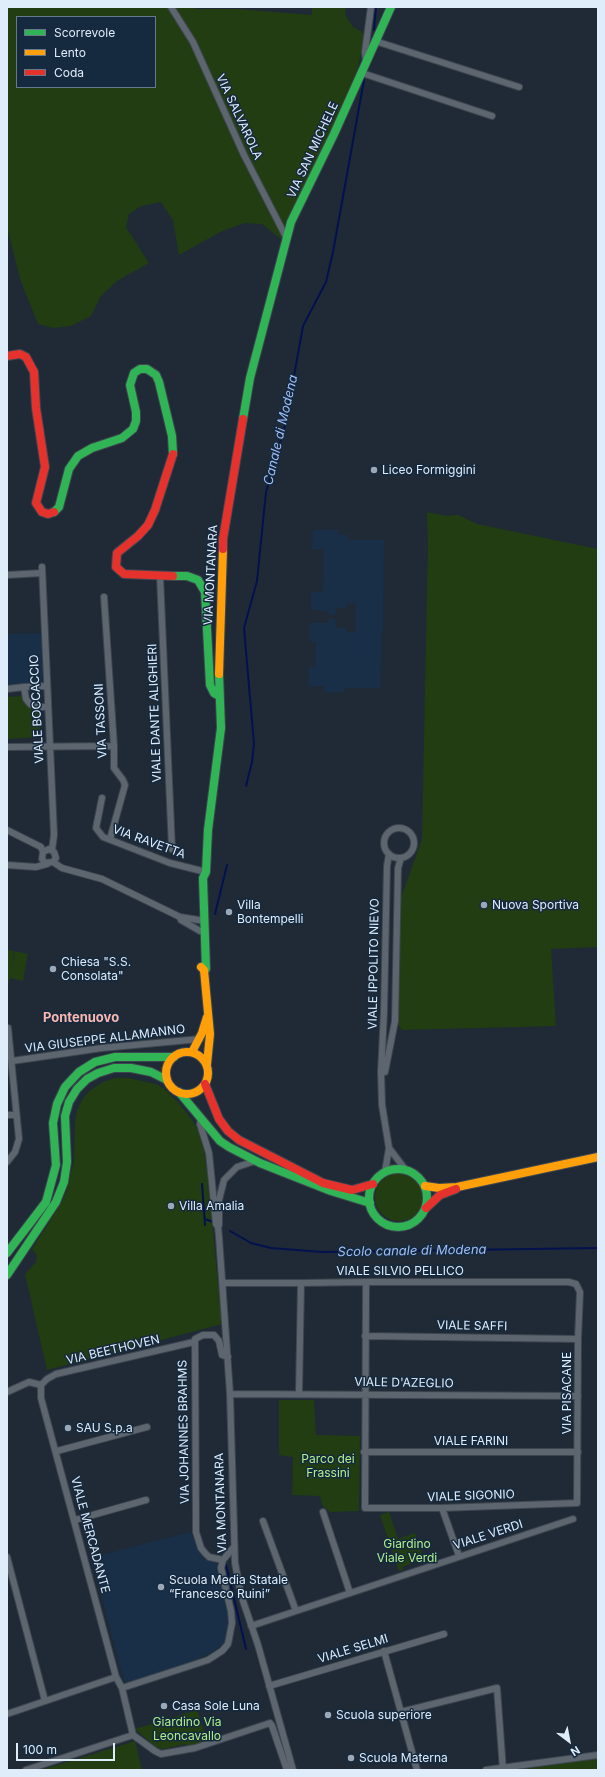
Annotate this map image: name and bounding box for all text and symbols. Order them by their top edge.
legend [16,16,156,88]
text: Scorrevole [54,25,115,40]
text: Lento [54,45,86,60]
text: Coda [54,65,84,80]
street label: VIA SALVAROLA [213,72,265,162]
street label: VIA SAN MICHELE [284,100,342,200]
water label: Canale di Modena [261,373,301,487]
place label: Liceo Formiggini [382,463,476,477]
marker: Liceo Formiggini [369,465,379,475]
street label: VIA MONTANARA [201,524,221,626]
street label: VIALE DANTE ALIGHIERI [145,643,165,783]
street label: VIALE BOCCACCIO [27,654,47,764]
street label: VIA TASSONI [92,683,110,759]
street label: VIA RAVETTA [111,822,187,862]
place label: Villa Bontempelli [237,898,304,926]
street label: VIALE IPPOLITO NIEVO [366,898,382,1030]
place label: Nuova Sportiva [492,898,579,912]
marker: Nuova Sportiva [479,900,489,910]
marker: Villa Bontempelli [224,907,234,917]
place label: Chiesa "S.S. Consolata" [61,955,131,983]
marker: Chiesa "S.S. Consolata" [48,964,58,974]
district label: Pontenuovo [43,1010,119,1026]
street label: VIA GIUSEPPE ALLAMANNO [24,1022,186,1056]
place label: Villa Amalia [179,1199,244,1213]
marker: Villa Amalia [166,1201,176,1211]
water label: Scolo canale di Modena [337,1242,487,1260]
street label: VIALE SILVIO PELLICO [336,1264,464,1278]
street label: VIALE SAFFI [437,1318,507,1334]
street label: VIA BEETHOVEN [65,1332,161,1368]
street label: VIA PISACANE [560,1352,574,1434]
street label: VIA JOHANNES BRAHMS [176,1360,192,1504]
street label: VIALE D'AZEGLIO [354,1375,454,1391]
place label: SAU S.p.a [76,1421,133,1435]
marker: SAU S.p.a [63,1423,73,1433]
street label: VIALE FARINI [434,1434,508,1448]
park label: Parco dei Frassini [301,1452,355,1480]
street label: VIA MONTANARA [212,1453,230,1553]
street label: VIALE MERCADANTE [67,1475,113,1595]
street label: VIALE SIGONIO [427,1487,515,1505]
street label: VIALE VERDI [451,1517,525,1553]
park label: Giardino Viale Verdi [377,1537,437,1565]
place label: Scuola Media Statale “Francesco Ruini” [169,1573,288,1601]
marker: Scuola Media Statale “Francesco Ruini” [156,1582,166,1592]
street label: VIALE SELMI [316,1631,390,1667]
place label: Casa Sole Luna [172,1699,260,1713]
marker: Casa Sole Luna [159,1701,169,1711]
place label: Scuola superiore [336,1708,432,1722]
marker: Scuola superiore [323,1710,333,1720]
park label: Giardino Via Leoncavallo [153,1715,221,1743]
north arrow [549,1721,589,1761]
scale bar [18,1735,117,1761]
text: 100 m [23,1742,57,1757]
text: N [568,1743,583,1759]
place label: Scuola Materna [359,1751,448,1765]
marker: Scuola Materna [346,1753,356,1763]

